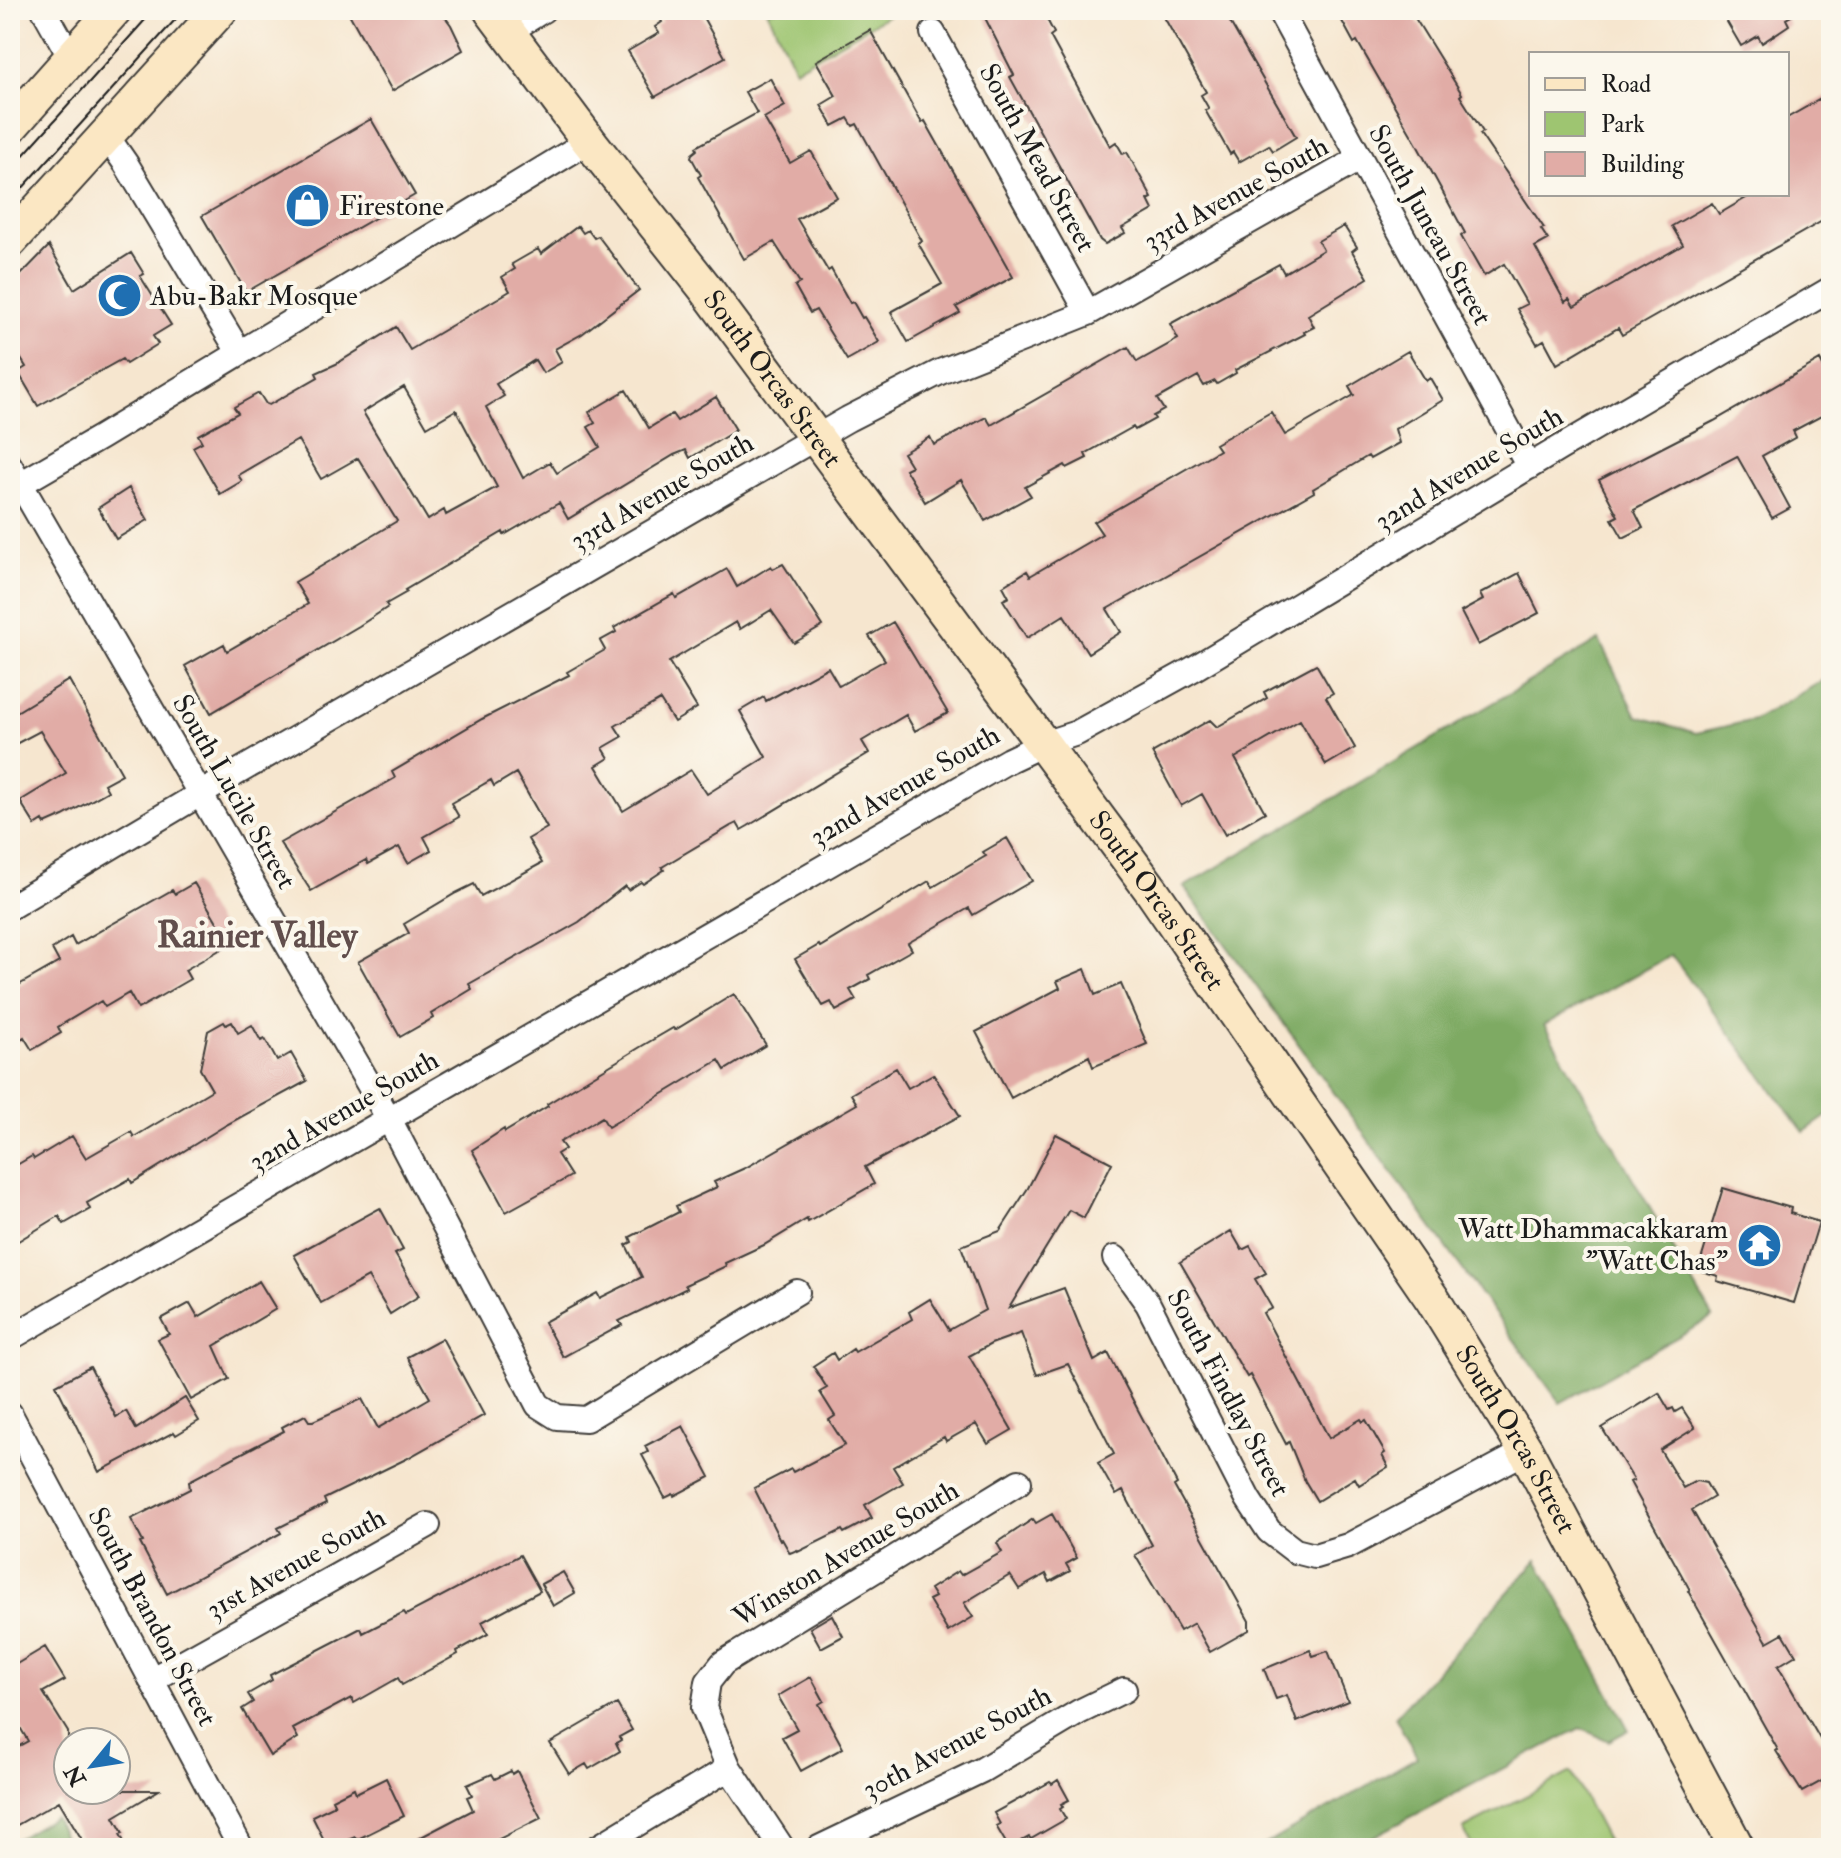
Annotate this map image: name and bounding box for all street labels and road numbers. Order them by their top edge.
street label: South Mead Street [971,58,1103,258]
street label: South Juneau Street [1360,119,1500,331]
street label: 33rd Avenue South [1138,129,1335,259]
street label: South Orcas Street [695,283,850,474]
street label: 32nd Avenue South [1369,399,1570,539]
street label: 33rd Avenue South [564,425,760,559]
street label: South Lucile Street [164,689,304,895]
street label: 32nd Avenue South [804,717,1006,854]
street label: South Orcas Street [1081,804,1232,997]
street label: 32nd Avenue South [243,1042,445,1179]
street label: South Findlay Street [1159,1283,1297,1503]
street label: South Orcas Street [1448,1339,1584,1540]
street label: Winston Avenue South [726,1473,965,1636]
street label: 31st Avenue South [200,1500,392,1628]
street label: South Brandon Street [80,1502,224,1732]
street label: 30th Avenue South [857,1678,1058,1807]

